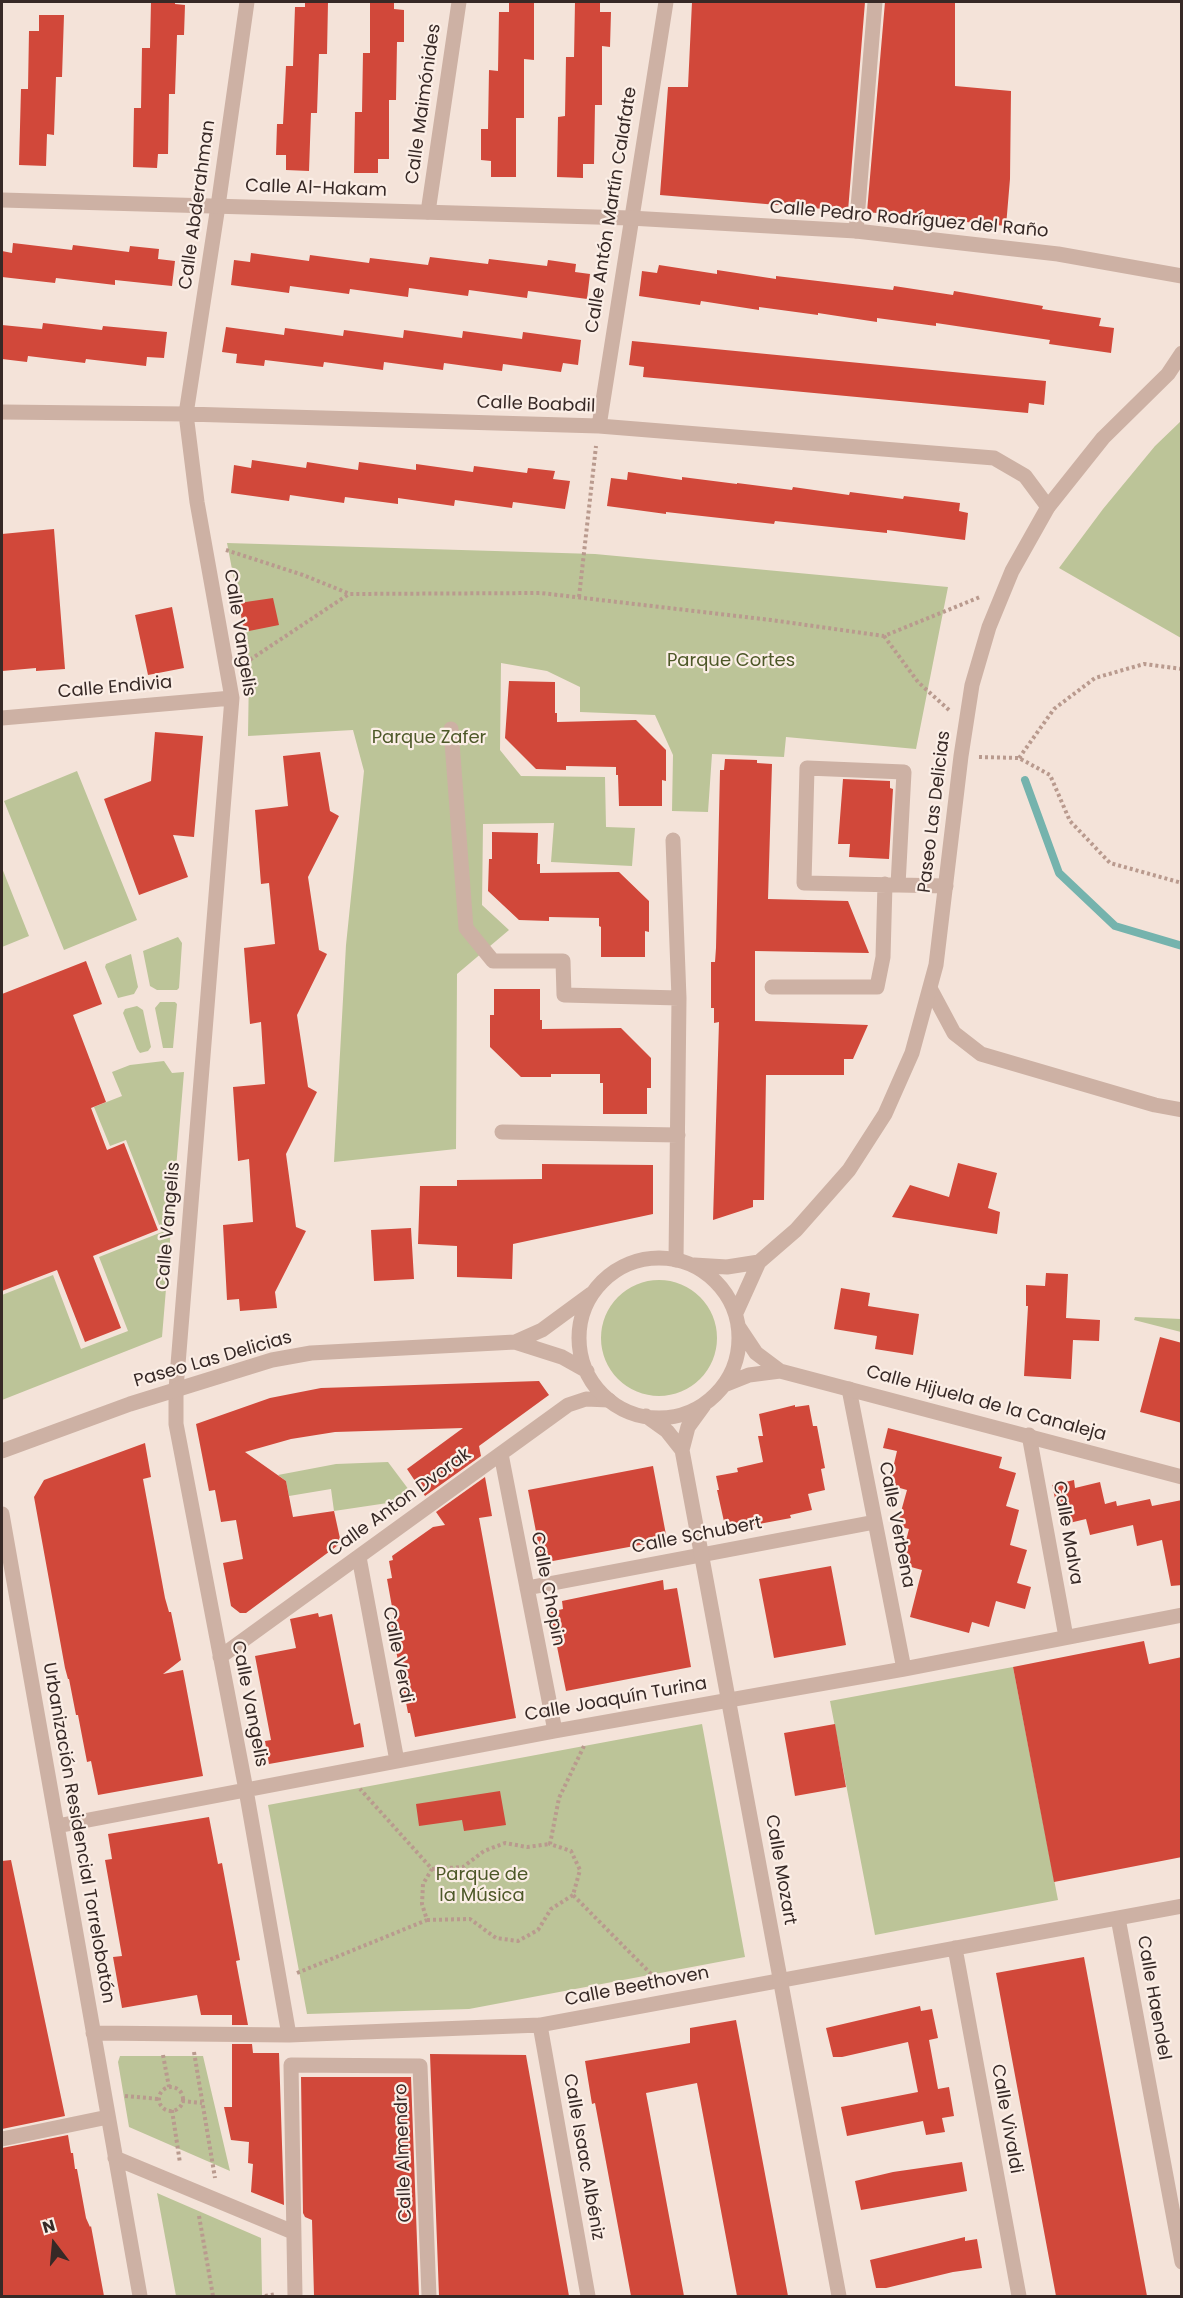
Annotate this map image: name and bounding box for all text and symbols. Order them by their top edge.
street label: Calle Maimónides [402,22,446,186]
street label: Calle Antón Martín Calafate [582,85,642,335]
street label: Calle Abderahman [175,119,221,291]
street label: Calle Al-Hakam [245,176,387,202]
street label: Calle Pedro Rodríguez del Raño [769,197,1049,243]
street label: Calle Boabdil [476,392,596,418]
street label: Calle Vangelis [218,568,260,698]
park label: Parque Cortes [667,650,795,672]
street label: Calle Endivia [57,672,173,704]
park label: Parque Zafer [372,727,486,749]
street label: Paseo Las Delicias [914,730,956,894]
street label: Calle Vangelis [153,1161,185,1291]
street label: Paseo Las Delicias [132,1327,294,1393]
street label: Calle Hijuela de la Canaleja [864,1361,1108,1447]
street label: Calle Anton Dvorak [324,1444,476,1562]
street label: Calle Verbena [873,1460,919,1590]
street label: Calle Malva [1047,1479,1087,1587]
street label: Calle Schubert [630,1513,764,1559]
street label: Calle Chopin [525,1530,569,1648]
street label: Calle Verdi [377,1605,417,1705]
street label: Calle Vangelis [226,1639,272,1769]
street label: Urbanización Residencial Torrelobatón [37,1661,119,2005]
street label: Calle Joaquín Turina [523,1673,709,1727]
street label: Calle Mozart [760,1813,800,1927]
park label: Parque de la Música [436,1864,528,1906]
street label: Calle Haendel [1131,1934,1175,2062]
street label: Calle Beethoven [563,1962,711,2012]
street label: Calle Vivaldi [986,2063,1026,2175]
street label: Calle Isaac Albéniz [558,2072,608,2242]
street label: Calle Almendro [391,2083,417,2223]
north arrow [24,2214,84,2274]
text: N [40,2214,58,2239]

